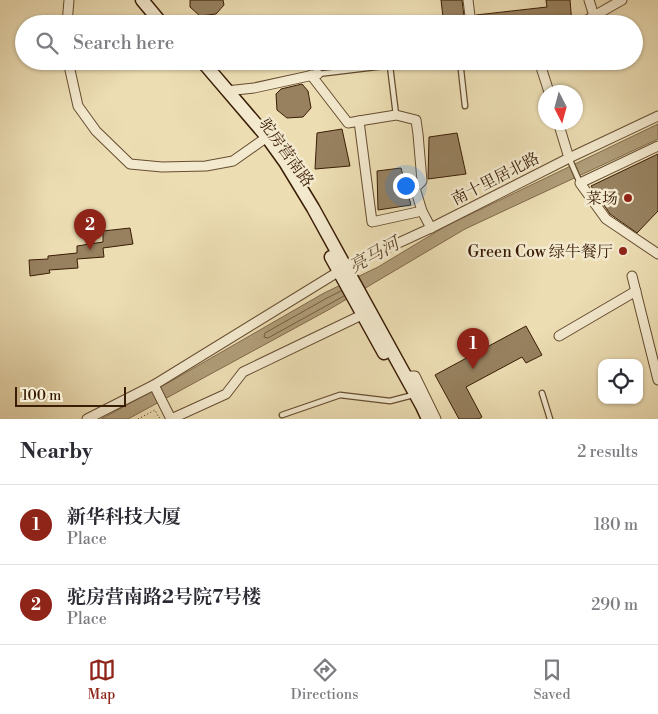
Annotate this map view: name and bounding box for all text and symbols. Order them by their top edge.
search box [15,15,643,70]
icon: search [33,29,61,57]
text: Search here [73,31,174,55]
north arrow [538,85,583,130]
street label: 驼房营南路 [255,114,318,191]
street label: 南十里居北路 [448,148,543,210]
your location [393,173,419,199]
place label: 菜场 [586,189,618,209]
marker: 菜场 [622,192,634,204]
pin: 2 [74,209,106,250]
water label: 亮马河 [345,231,406,279]
place label: Green Cow 绿牛餐厅 [467,242,613,262]
marker: Green Cow 绿牛餐厅 [617,245,629,257]
pin: 1 [457,328,489,369]
map controls [598,359,643,404]
button: locate [598,359,643,404]
scale bar [15,384,126,407]
text: 100 m [22,387,61,405]
text: Nearby [20,439,93,465]
text: 2 results [577,442,638,462]
text: 新华科技大厦 [67,505,181,529]
text: 1 [32,515,40,535]
text: 180 m [594,515,638,535]
text: Place [67,529,107,549]
text: 驼房营南路2号院7号楼 [67,585,261,609]
text: 2 [31,595,41,615]
text: 290 m [591,595,638,615]
text: Place [67,609,107,629]
tab: Map [88,656,116,704]
tab: Directions [291,656,358,704]
tab: Saved [534,656,570,704]

